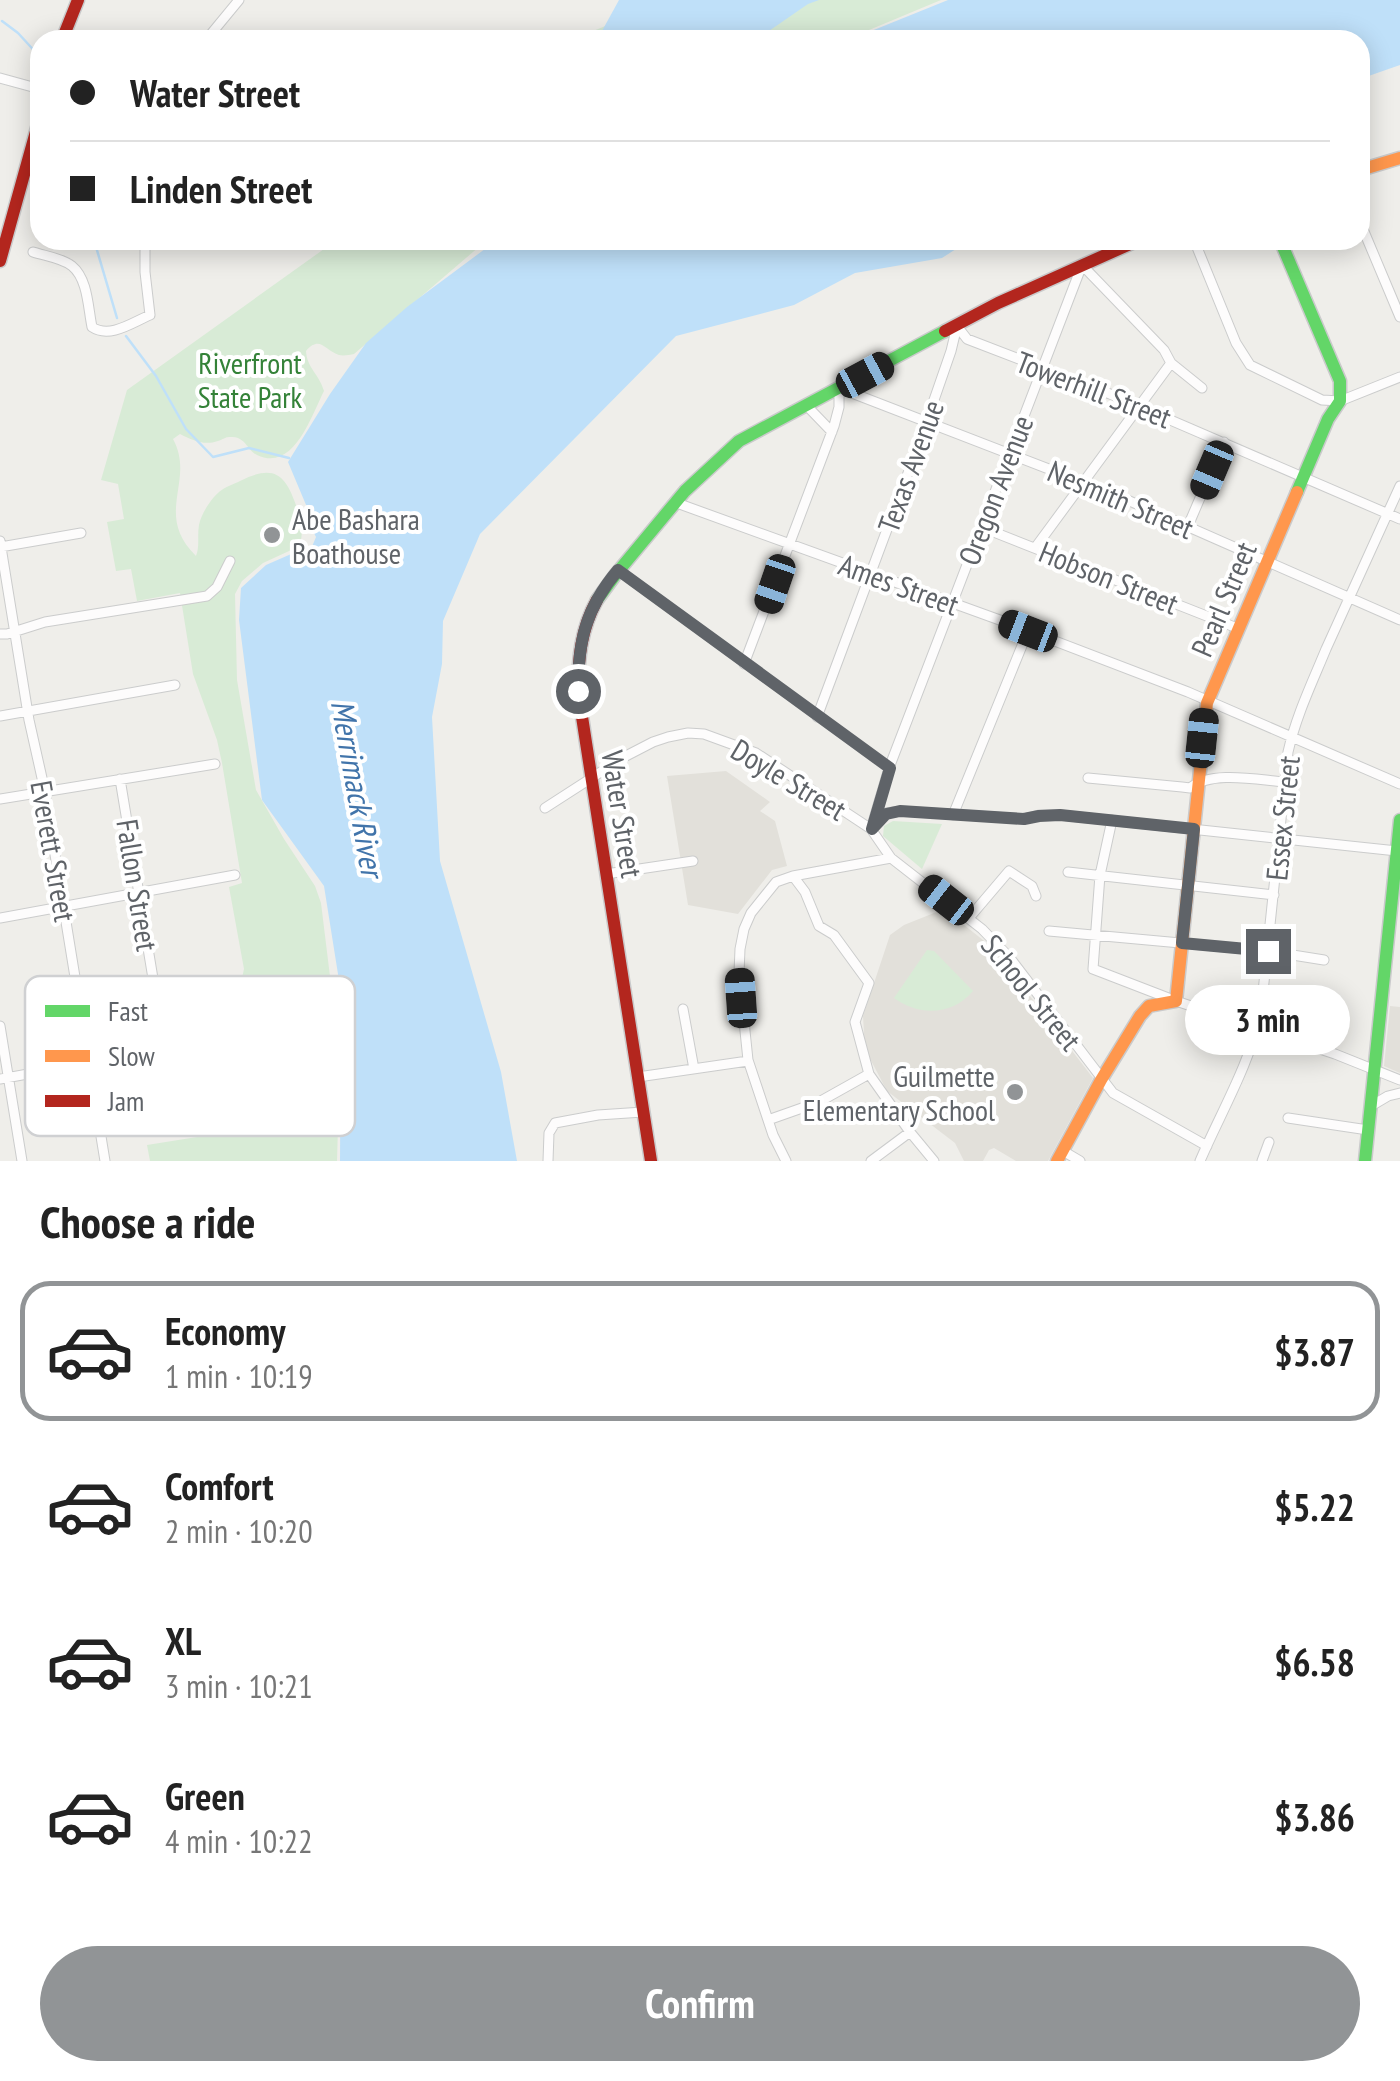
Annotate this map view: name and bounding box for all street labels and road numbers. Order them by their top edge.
street label: Towerhill Street [1011,342,1178,437]
street label: Texas Avenue [868,394,952,538]
street label: Oregon Avenue [949,410,1041,570]
street label: Nesmith Street [1042,451,1200,547]
street label: Hobson Street [1034,531,1185,623]
street label: Pearl Street [1181,535,1265,662]
street label: Ames Street [834,544,965,624]
street label: Doyle Street [724,729,854,829]
street label: Water Street [594,748,652,881]
street label: Essex Street [1256,753,1308,882]
street label: Everett Street [22,777,86,925]
street label: Fallon Street [108,816,168,954]
street label: School Street [973,926,1091,1059]

